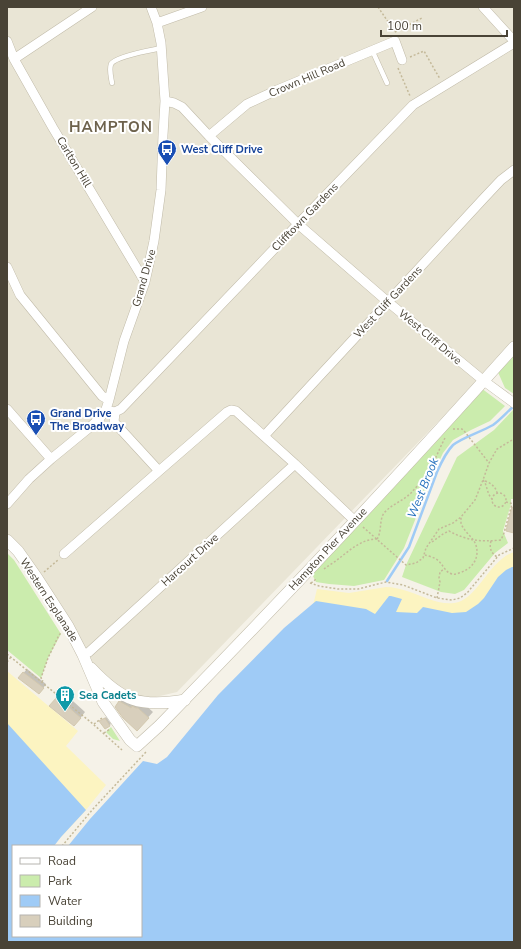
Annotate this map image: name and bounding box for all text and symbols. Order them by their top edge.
scale bar [381,12,507,38]
text: 100 m [387,18,422,34]
street label: Crown Hill Road [267,55,347,101]
district label: HAMPTON [69,117,153,137]
street label: Carlton Hill [53,134,95,191]
bus stop icon: West Cliff Drive [156,138,178,166]
place label: West Cliff Drive [181,142,263,157]
street label: Clifftown Gardens [268,180,342,254]
street label: Grand Drive [129,247,159,309]
street label: West Cliff Gardens [350,263,426,341]
street label: West Cliff Drive [395,306,465,368]
place label: Grand Drive The Broadway [50,406,124,434]
bus stop icon: Grand Drive The Broadway [25,408,47,436]
water label: West Brook [404,455,443,520]
street label: Hampton Pier Avenue [286,504,371,594]
street label: Harcourt Drive [158,530,222,590]
street label: Western Esplanade [16,555,82,645]
building icon: Sea Cadets [54,684,76,712]
place label: Sea Cadets [79,688,136,703]
legend [12,845,142,937]
text: Road [48,853,76,869]
text: Park [48,873,73,889]
text: Water [48,893,82,909]
text: Building [48,913,93,929]

